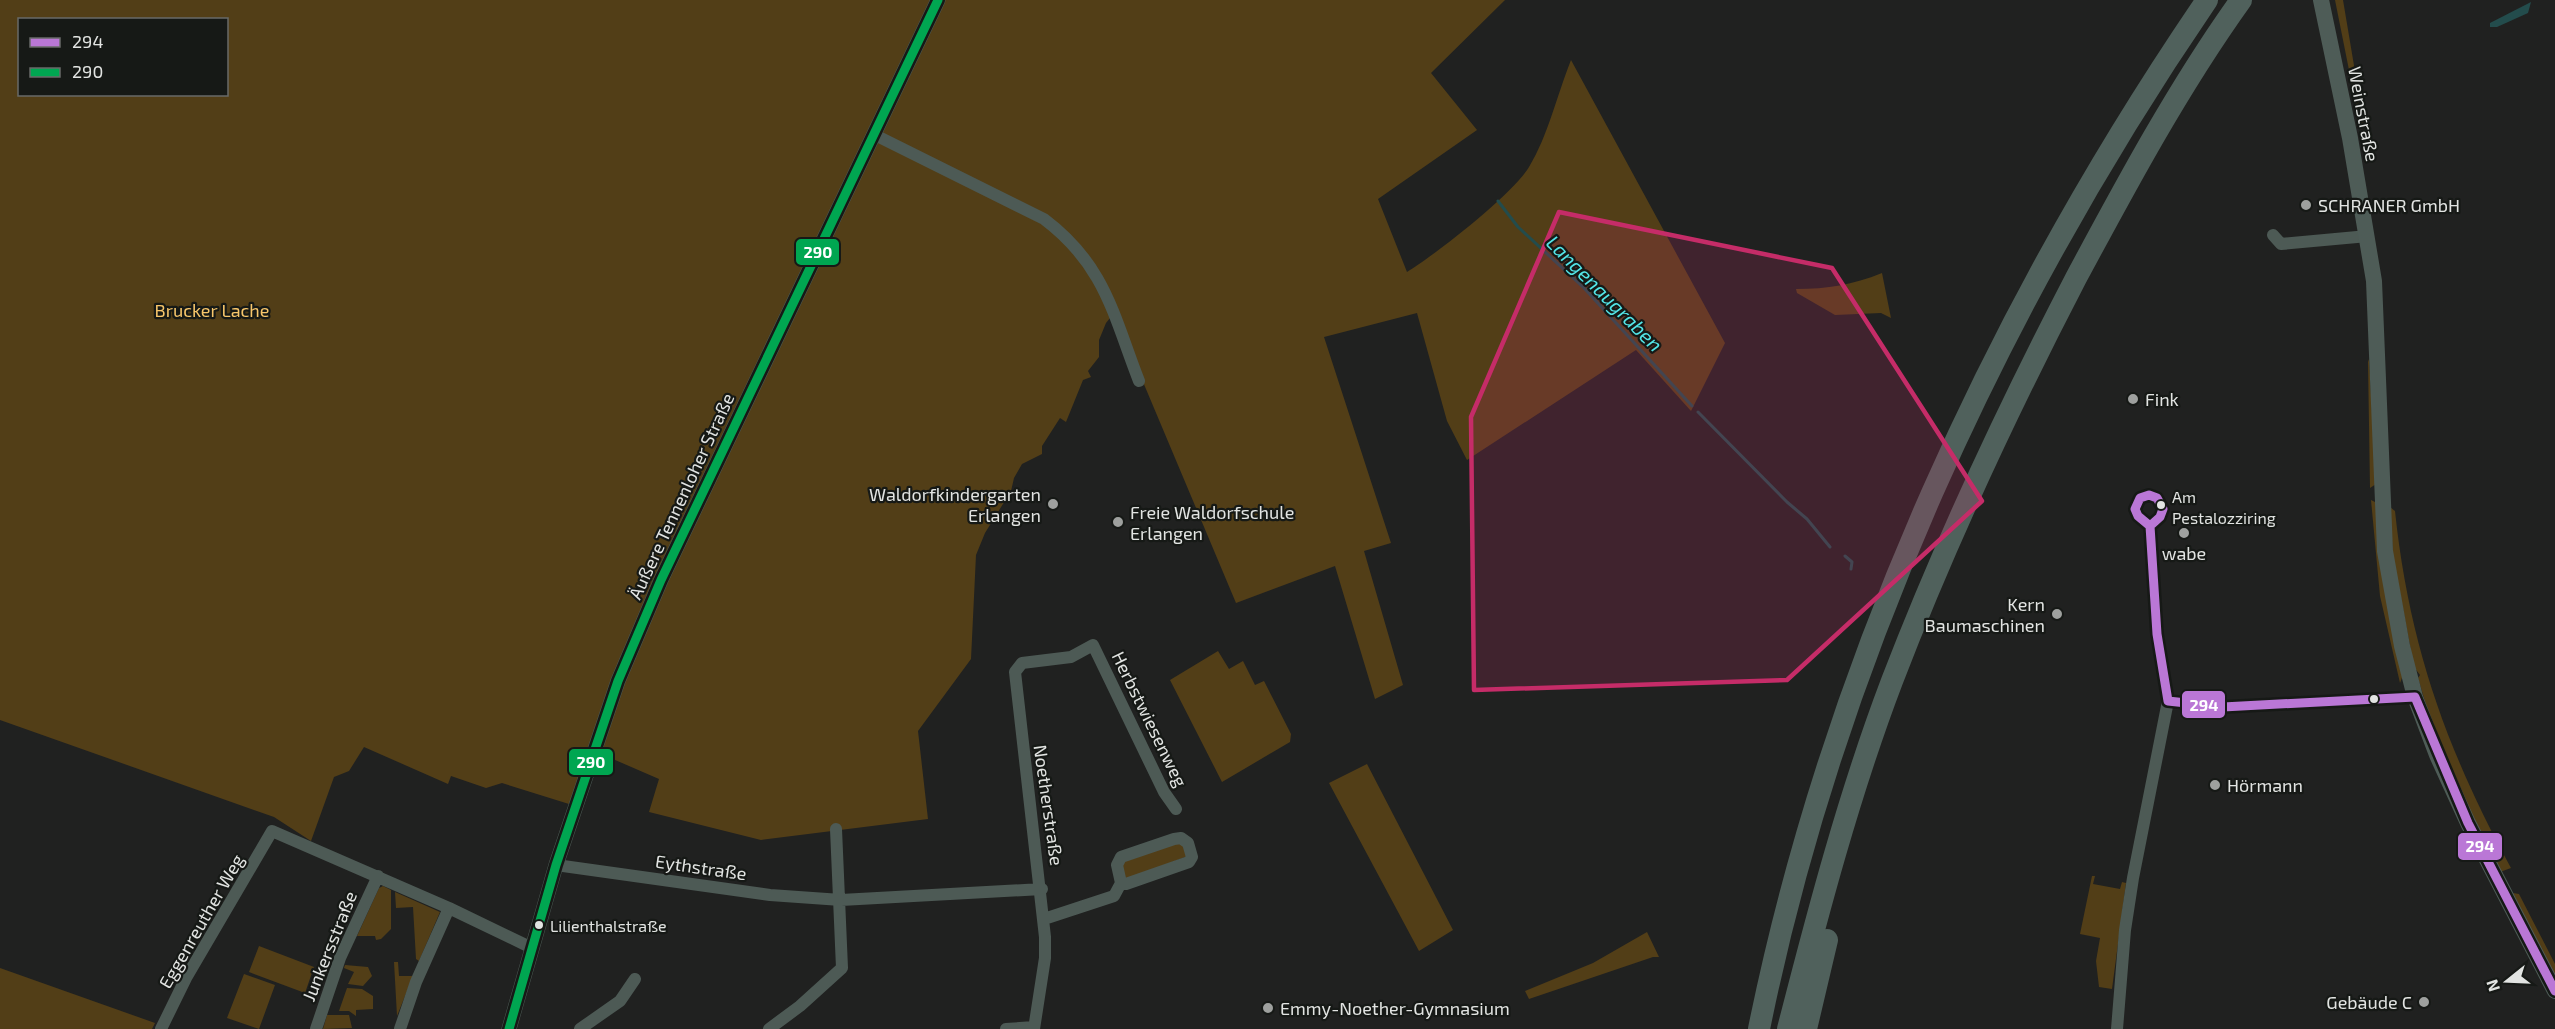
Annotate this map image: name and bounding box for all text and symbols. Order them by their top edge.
legend [18,18,228,96]
text: 294 [72,30,103,52]
text: 290 [72,60,103,82]
street label: Weinstraße [2344,65,2384,163]
place label: SCHRANER GmbH [2318,194,2460,216]
marker: SCHRANER GmbH [2299,198,2313,212]
water label: Langenaugraben [1542,230,1668,356]
line badge: 290 [795,238,840,266]
text: 290 [804,242,832,261]
park label: Brucker Lache [155,299,269,321]
place label: Fink [2145,388,2179,410]
street label: Äußere Tennenloher Straße [623,389,739,603]
marker: Fink [2126,392,2140,406]
place label: Waldorfkindergarten Erlangen [869,483,1041,526]
place label: Am Pestalozziring [2172,487,2276,527]
marker: Waldorfkindergarten Erlangen [1046,497,1060,511]
marker: Am Pestalozziring [2155,499,2167,511]
place label: Freie Waldorfschule Erlangen [1130,501,1294,544]
marker: Freie Waldorfschule Erlangen [1111,515,1125,529]
marker: wabe [2177,526,2191,540]
place label: wabe [2162,542,2206,564]
place label: Kern Baumaschinen [1925,593,2045,636]
marker: Kern Baumaschinen [2050,607,2064,621]
street label: Herbstwiesenweg [1108,648,1192,790]
line badge: 294 [2181,690,2226,719]
unlabelled marker [2368,693,2380,705]
text: 294 [2190,695,2218,714]
street label: Noetherstraße [1030,743,1068,867]
line badge: 290 [568,748,614,776]
text: 290 [577,752,605,771]
place label: Hörmann [2227,774,2303,796]
marker: Hörmann [2208,778,2222,792]
line badge: 294 [2457,832,2503,861]
text: 294 [2466,836,2494,855]
street label: Eggenreuther Weg [154,850,248,992]
street label: Eythstraße [654,850,748,884]
street label: Junkersstraße [297,888,361,1004]
place label: Lilienthalstraße [550,916,667,935]
marker: Lilienthalstraße [533,919,545,931]
north arrow [2477,951,2537,1011]
text: N [2481,977,2503,994]
place label: Gebäude C [2326,991,2412,1013]
marker: Gebäude C [2417,995,2431,1009]
place label: Emmy-Noether-Gymnasium [1280,997,1510,1019]
marker: Emmy-Noether-Gymnasium [1261,1001,1275,1015]

